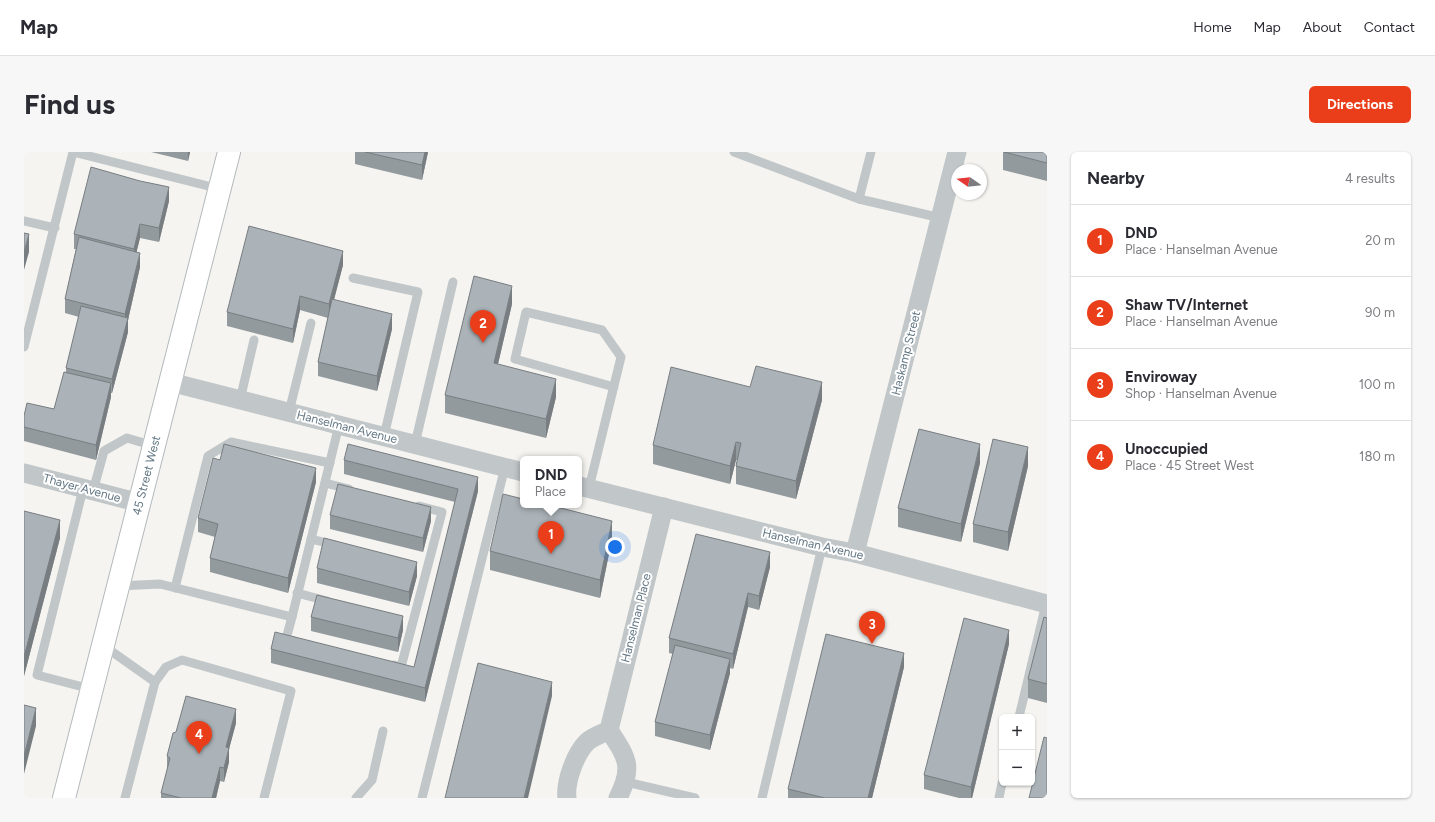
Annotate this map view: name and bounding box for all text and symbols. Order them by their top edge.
text: Map [20,16,58,39]
text: Home [1193,19,1232,36]
text: Map [1254,19,1281,36]
text: About [1303,19,1342,36]
text: Contact [1364,19,1415,36]
button: Directions [1309,86,1411,123]
text: Find us [24,87,115,121]
north arrow [951,164,987,200]
text: Nearby [1087,168,1145,188]
text: 4 results [1345,171,1395,186]
text: DND [1125,224,1158,242]
text: 1 [1097,233,1103,248]
text: 20 m [1365,233,1395,248]
text: Place · Hanselman Avenue [1125,242,1278,257]
text: Shaw TV/Internet [1125,296,1248,314]
text: 2 [1096,305,1104,320]
text: 90 m [1365,305,1395,320]
street label: Haskamp Street [889,309,923,397]
pin: 2 [470,310,496,343]
text: Place · Hanselman Avenue [1125,314,1278,329]
text: Enviroway [1125,368,1197,386]
text: 3 [1096,377,1104,392]
text: 100 m [1359,377,1395,392]
text: Shop · Hanselman Avenue [1125,386,1277,401]
street label: Hanselman Avenue [295,408,399,446]
street label: 45 Street West [130,434,163,517]
text: Unoccupied [1125,440,1208,458]
text: 4 [1096,449,1104,464]
text: 180 m [1359,449,1395,464]
popup [520,456,582,508]
text: Place · 45 Street West [1125,458,1254,473]
text: DND [535,466,567,484]
street label: Thayer Avenue [42,471,123,505]
text: Place [535,484,566,499]
pin: 1 [538,521,564,554]
street label: Hanselman Avenue [761,526,865,563]
your location [605,537,625,557]
street label: Hanselman Place [618,572,654,664]
pin: 3 [859,611,885,644]
map controls [999,714,1035,786]
button: + [999,714,1035,750]
pin: 4 [186,721,212,754]
button: − [999,750,1035,786]

